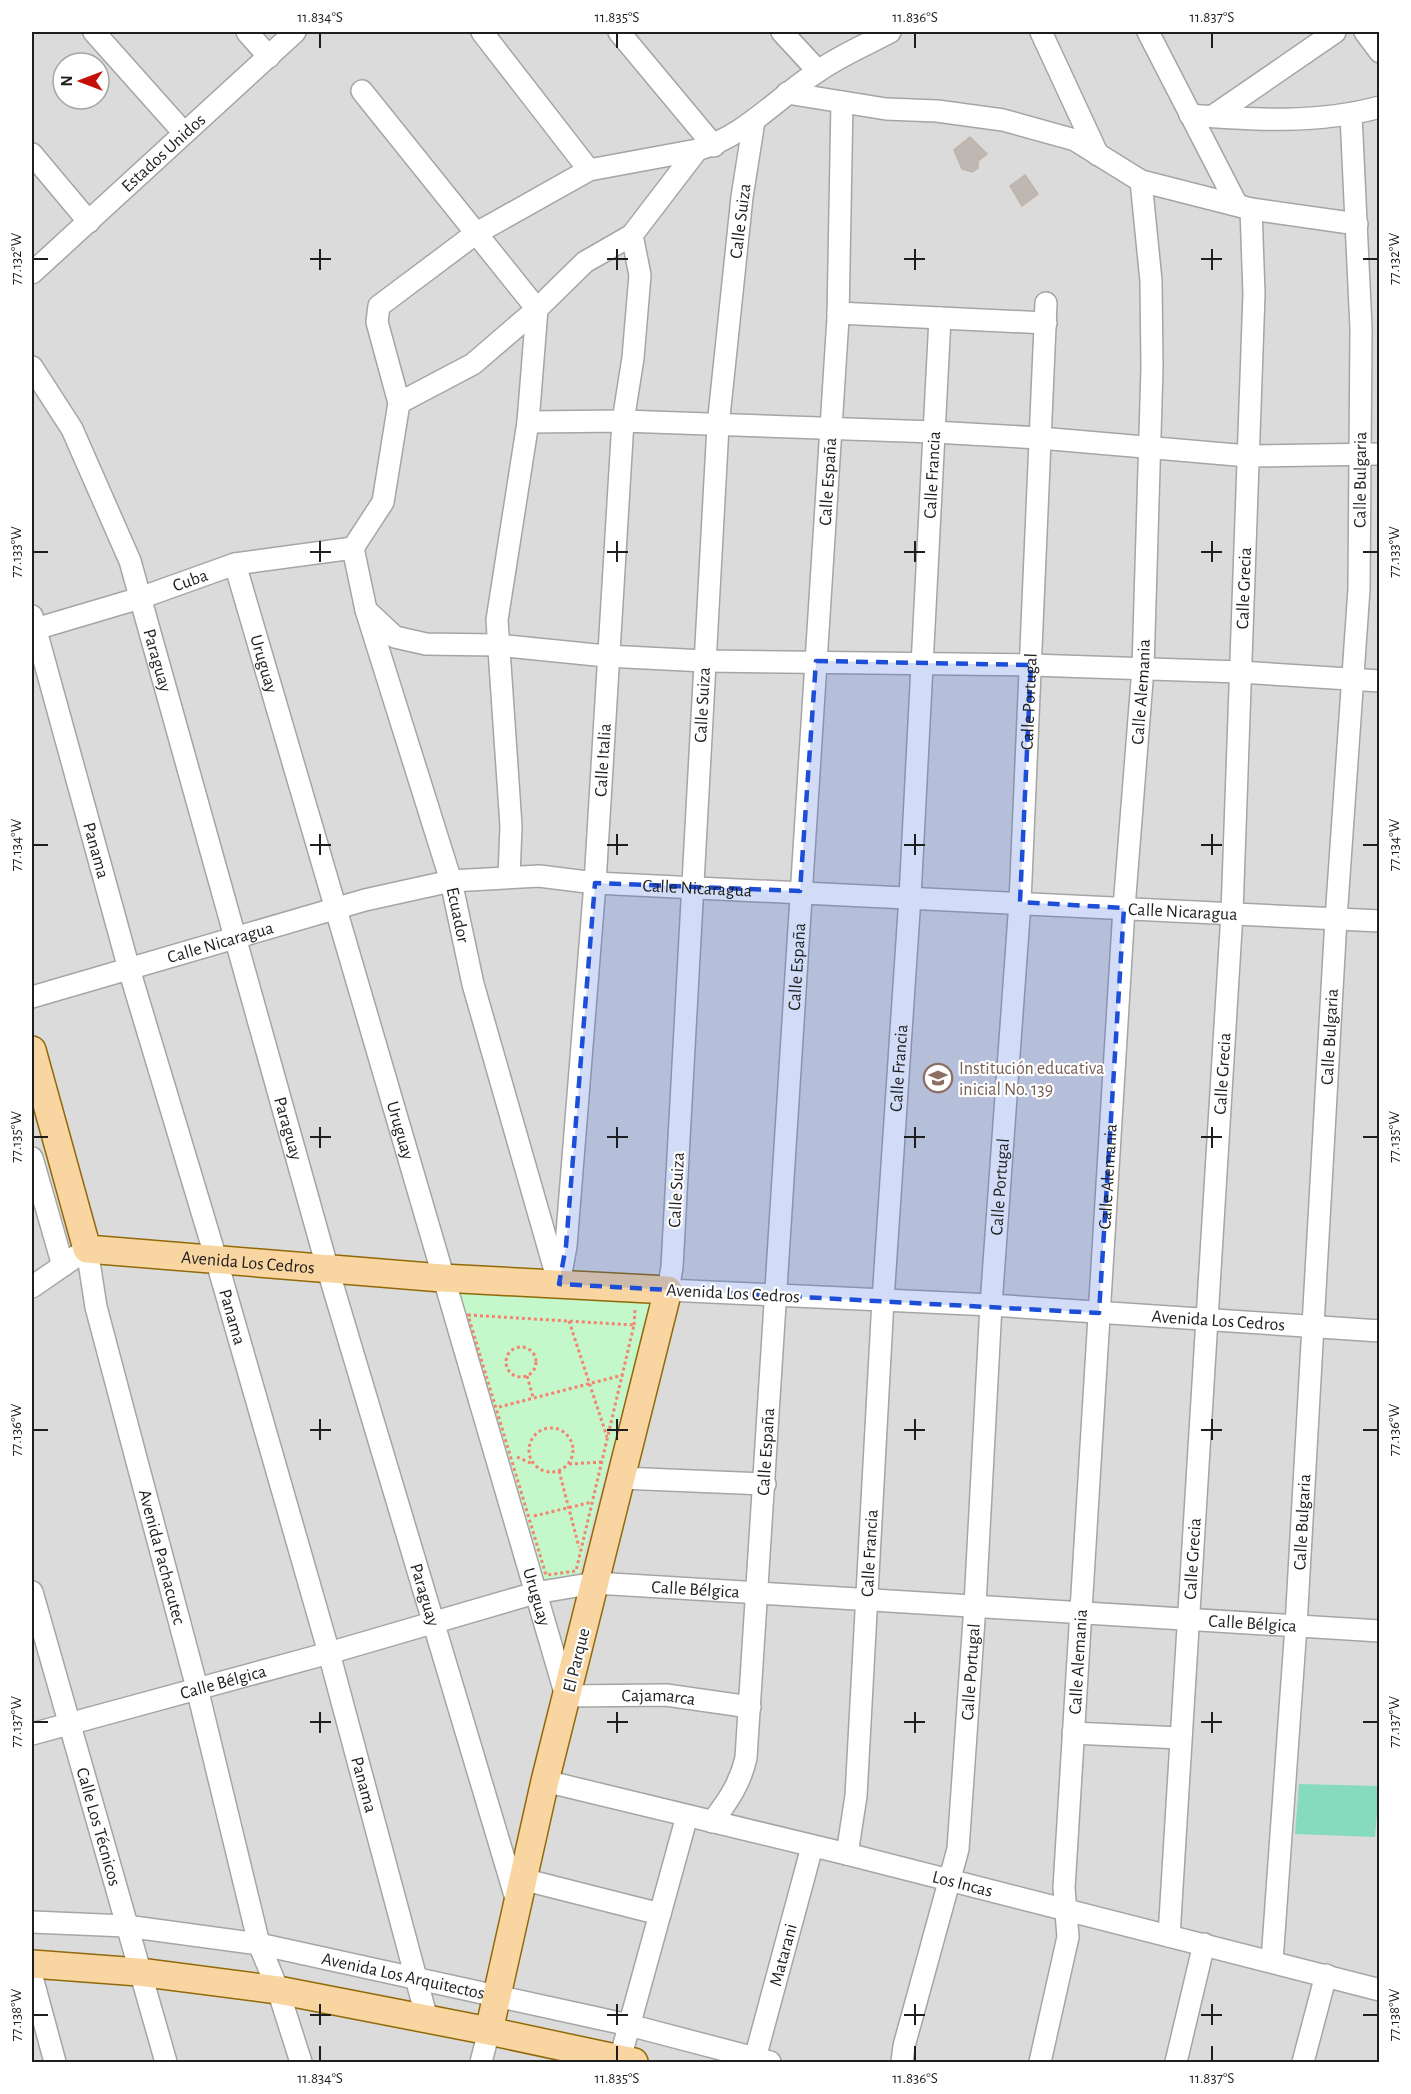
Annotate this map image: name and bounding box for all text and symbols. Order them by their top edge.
text: 11.834°S [297,10,343,25]
text: 11.835°S [595,10,639,25]
text: 11.836°S [892,10,938,25]
text: 11.837°S [1190,10,1234,25]
north arrow [51,51,111,111]
text: N [59,75,75,87]
street label: Estados Unidos [119,111,209,196]
street label: Calle Suiza [727,183,755,260]
text: 77.132°W [9,232,24,285]
text: 77.132°W [1387,232,1402,285]
street label: Calle Francia [922,431,944,519]
street label: Calle Bulgaria [1351,432,1370,528]
street label: Calle España [817,437,840,526]
text: 77.133°W [9,526,24,578]
text: 77.133°W [1387,526,1402,578]
street label: Calle Grecia [1234,547,1255,630]
street label: Cuba [171,566,211,595]
street label: Paraguay [139,627,174,694]
street label: Uruguay [246,633,280,696]
street label: Calle Alemania [1129,639,1154,745]
street label: Calle Portugal [1019,653,1041,751]
street label: Calle Suiza [692,667,714,743]
street label: Calle Italia [592,723,615,797]
text: 77.134°W [9,818,24,871]
text: 77.134°W [1387,818,1402,871]
street label: Panama [79,821,112,881]
street label: Calle Nicaragua [642,877,753,901]
street label: Ecuador [443,886,472,945]
street label: Calle Nicaragua [1128,901,1238,924]
street label: Calle Nicaragua [165,919,276,967]
street label: Calle España [786,922,809,1011]
street label: Calle Bulgaria [1319,988,1342,1085]
street label: Calle Francia [888,1024,911,1112]
street label: Calle Grecia [1212,1032,1235,1115]
place label: Institución educativa inicial No. 139 [959,1060,1104,1099]
school or university icon: Institución educativa inicial No. 139 [922,1062,954,1094]
street label: Paraguay [270,1095,305,1163]
street label: Uruguay [383,1099,417,1162]
text: 77.135°W [9,1111,24,1163]
text: 77.135°W [1387,1111,1402,1163]
street label: Calle Alemania [1096,1123,1121,1230]
street label: Calle Portugal [988,1138,1013,1236]
street label: Calle Suiza [666,1152,688,1228]
street label: Avenida Los Cedros [181,1249,315,1278]
street label: Avenida Los Cedros [666,1282,800,1306]
street label: Panama [215,1287,248,1347]
street label: Avenida Los Cedros [1151,1308,1286,1335]
text: 77.136°W [9,1403,24,1456]
text: 77.136°W [1387,1403,1402,1456]
street label: Calle España [755,1407,778,1496]
street label: Calle Bulgaria [1291,1473,1315,1571]
street label: Avenida Pachacutec [135,1488,188,1627]
street label: Calle Francia [859,1509,882,1597]
street label: Calle Grecia [1182,1517,1205,1600]
street label: Paraguay [406,1561,442,1629]
street label: Uruguay [519,1566,553,1629]
street label: Calle Bélgica [651,1578,740,1602]
street label: Calle Alemania [1067,1608,1091,1715]
street label: Calle Bélgica [1208,1613,1297,1636]
street label: Calle Portugal [959,1623,984,1721]
street label: El Parque [560,1626,594,1694]
street label: Calle Bélgica [178,1663,268,1703]
street label: Cajamarca [621,1687,696,1709]
text: 77.137°W [9,1696,24,1748]
text: 77.137°W [1387,1696,1402,1748]
street label: Panama [347,1755,379,1815]
street label: Calle Los Técnicos [72,1766,123,1888]
street label: Los Incas [930,1868,994,1901]
street label: Matarani [767,1922,801,1988]
street label: Avenida Los Arquitectos [320,1950,486,2003]
text: 77.138°W [9,1988,24,2041]
text: 77.138°W [1387,1988,1402,2041]
text: 11.834°S [297,2071,343,2086]
text: 11.835°S [595,2071,639,2086]
text: 11.836°S [892,2071,938,2086]
text: 11.837°S [1190,2071,1234,2086]

